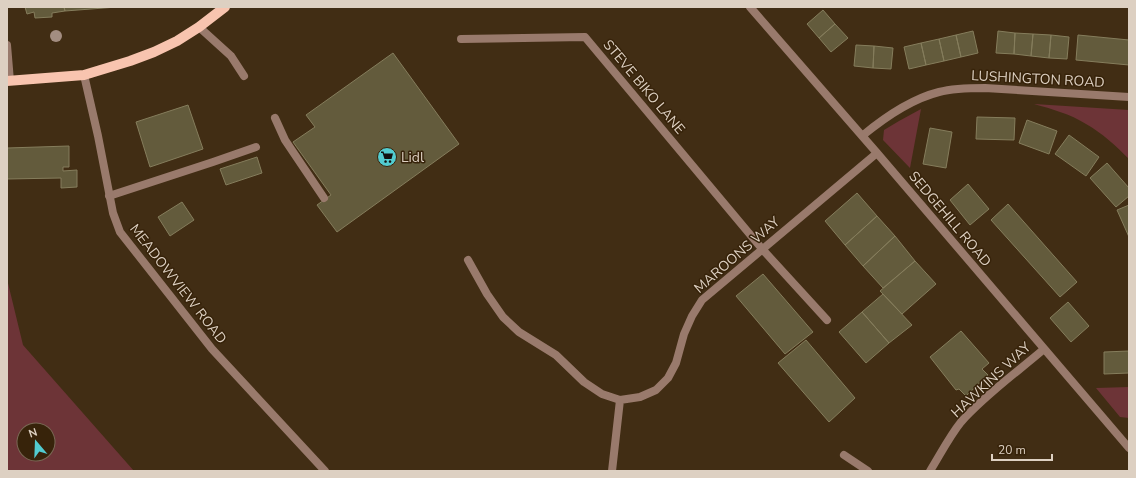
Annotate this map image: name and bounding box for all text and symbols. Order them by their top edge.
street label: STEVE BIKO LANE [599,36,689,138]
street label: LUSHINGTON ROAD [971,66,1105,92]
supermarket icon: Lidl [376,146,398,168]
place label: Lidl [401,148,425,167]
street label: SEDGEHILL ROAD [904,167,996,271]
street label: MAROONS WAY [690,212,784,298]
street label: MEADOWVIEW ROAD [125,220,231,348]
street label: HAWKINS WAY [947,338,1036,422]
north arrow [16,422,56,462]
text: N [27,425,39,441]
scale bar [992,436,1052,462]
text: 20 m [998,442,1026,458]

